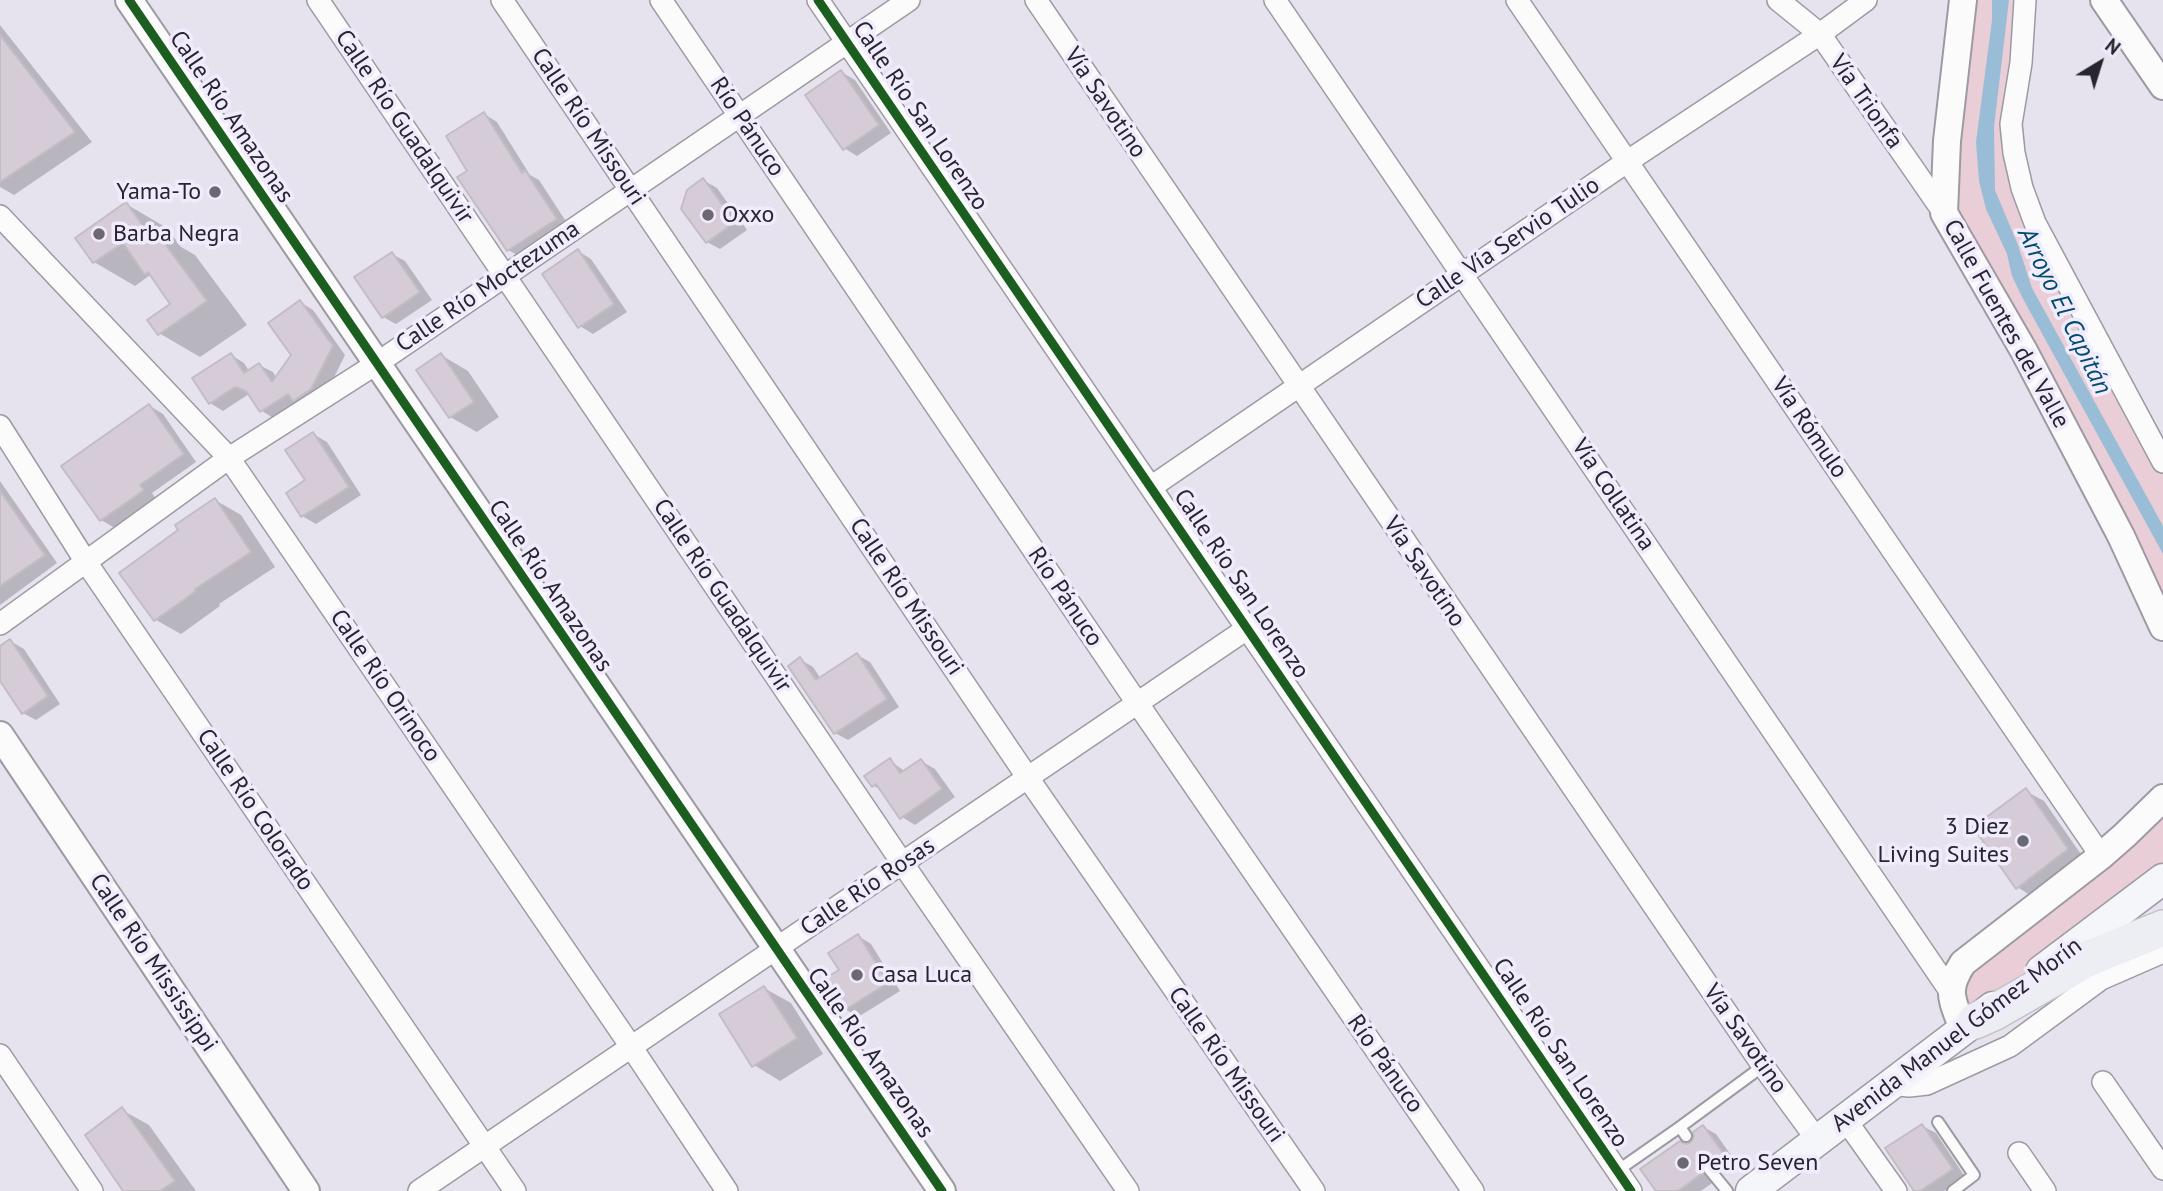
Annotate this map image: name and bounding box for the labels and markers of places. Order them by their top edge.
place label: Yama-To [116,178,201,206]
marker: Yama-To [207,184,223,200]
place label: Oxxo [722,201,774,229]
marker: Oxxo [700,207,716,223]
place label: Barba Negra [113,220,239,248]
marker: Barba Negra [91,226,107,242]
place label: 3 Diez Living Suites [1877,813,2009,869]
marker: 3 Diez Living Suites [2015,833,2031,849]
place label: Casa Luca [871,961,972,989]
marker: Casa Luca [849,967,865,983]
place label: Petro Seven [1697,1149,1818,1177]
marker: Petro Seven [1675,1155,1691,1171]

